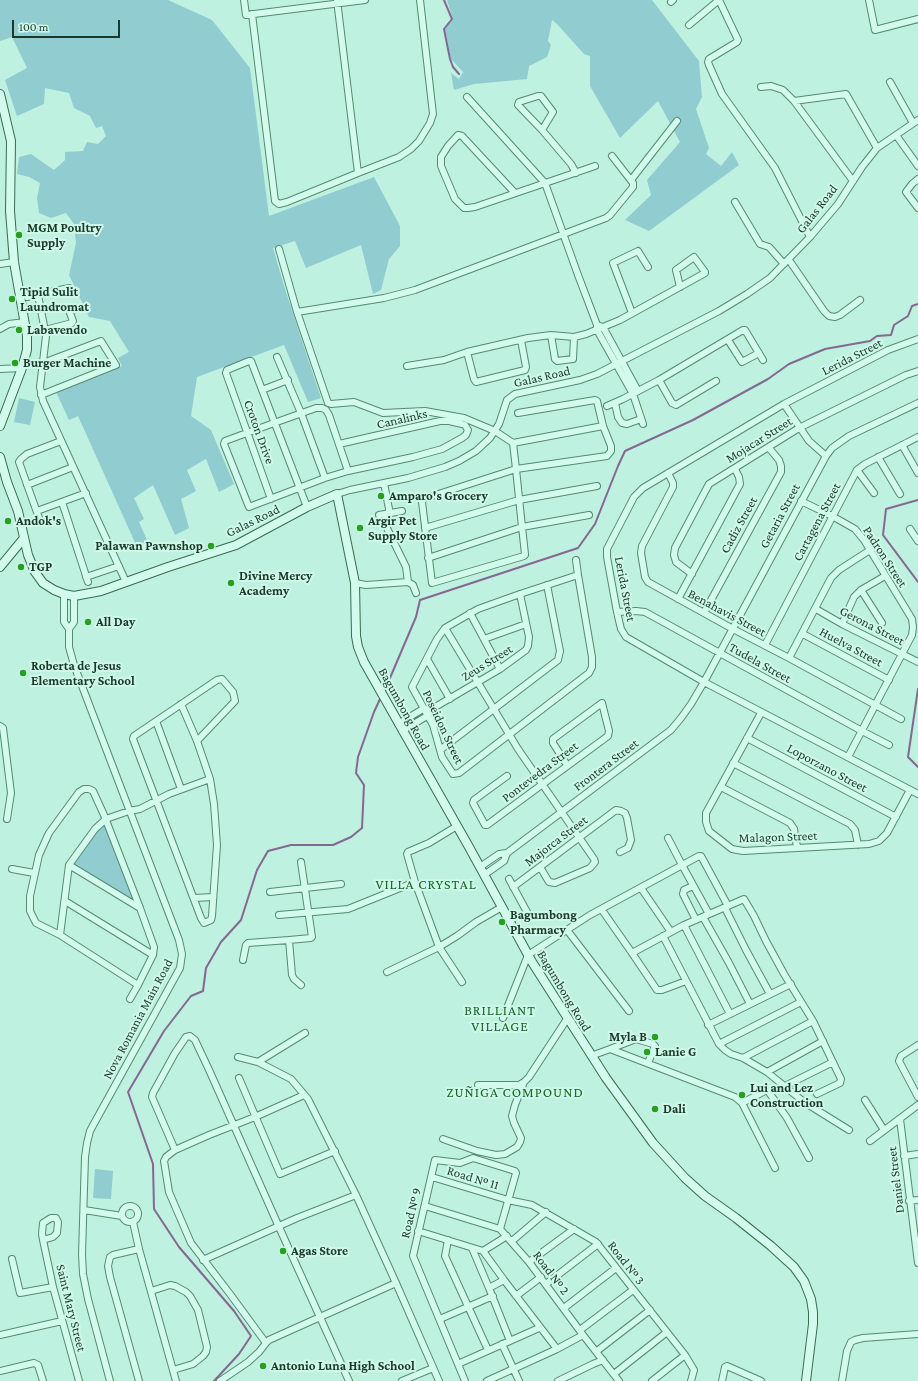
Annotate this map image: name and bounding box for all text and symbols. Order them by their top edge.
scale bar [14,12,122,38]
text: 100 m [19,20,48,34]
street label: Galas Road [793,182,841,236]
place label: MGM Poultry Supply [27,220,102,251]
marker: MGM Poultry Supply [14,230,24,240]
place label: Tipid Sulit Laundromat [20,284,89,315]
marker: Tipid Sulit Laundromat [7,294,17,304]
place label: Labavendo [27,322,87,338]
marker: Labavendo [14,325,24,335]
street label: Lerida Street [819,335,885,379]
place label: Burger Machine [23,355,111,371]
marker: Burger Machine [10,358,20,368]
street label: Galas Road [512,363,572,391]
street label: Croton Drive [240,398,278,466]
street label: Canalinks [375,406,429,432]
street label: Mojacar Street [723,413,795,467]
street label: Cartagena Street [790,480,844,564]
street label: Getaria Street [756,481,804,551]
place label: Amparo's Grocery [389,488,488,504]
marker: Amparo's Grocery [376,491,386,501]
street label: Cadiz Street [717,494,761,556]
street label: Galas Road [224,501,282,541]
place label: Andok's [16,513,61,529]
place label: Argir Pet Supply Store [368,513,438,544]
marker: Andok's [3,516,13,526]
marker: Argir Pet Supply Store [355,523,365,533]
street label: Padron Street [859,523,911,591]
place label: Palawan Pawnshop [95,538,203,554]
marker: Palawan Pawnshop [206,541,216,551]
street label: Lerida Street [611,555,639,623]
place label: TGP [29,559,52,575]
marker: TGP [16,562,26,572]
place label: Divine Mercy Academy [239,568,312,599]
marker: Divine Mercy Academy [226,578,236,588]
street label: Benahavis Street [685,586,769,640]
street label: Gerona Street [837,603,907,649]
place label: All Day [96,614,135,630]
marker: All Day [83,617,93,627]
street label: Huelva Street [817,624,885,670]
street label: Tudela Street [726,640,794,686]
street label: Zeus Street [459,641,515,685]
place label: Roberta de Jesus Elementary School [31,658,135,689]
street label: Bagumbong Road [375,665,433,753]
marker: Roberta de Jesus Elementary School [18,668,28,678]
street label: Poseidon Street [419,687,467,767]
street label: Frontera Street [570,736,642,794]
street label: Pontevedra Street [499,738,581,806]
street label: Loporzano Street [784,740,870,796]
street label: Majorca Street [521,812,591,870]
street label: Malagon Street [738,828,818,846]
district label: VILLA CRYSTAL [375,877,477,893]
place label: Bagumbong Pharmacy [510,907,577,938]
marker: Bagumbong Pharmacy [497,917,507,927]
street label: Bagumbong Road [534,948,594,1034]
street label: Nova Romania Main Road [100,956,176,1082]
district label: BRILLIANT VILLAGE [464,1003,536,1036]
place label: Myla B [609,1029,647,1045]
marker: Myla B [650,1032,660,1042]
place label: Lanie G [655,1044,696,1060]
marker: Lanie G [642,1047,652,1057]
place label: Lui and Lez Construction [750,1080,823,1111]
district label: ZUÑIGA COMPOUND [446,1085,584,1101]
marker: Lui and Lez Construction [737,1090,747,1100]
place label: Dali [663,1101,686,1117]
marker: Dali [650,1104,660,1114]
street label: Daniel Street [884,1146,908,1214]
street label: Road № 11 [445,1163,501,1193]
street label: Road № 9 [397,1186,425,1240]
street label: Road № 3 [604,1238,648,1288]
place label: Agas Store [291,1243,348,1259]
marker: Agas Store [278,1246,288,1256]
street label: Road № 2 [529,1248,573,1298]
street label: Saint Mary Street [53,1263,89,1353]
place label: Antonio Luna High School [271,1358,415,1374]
marker: Antonio Luna High School [258,1361,268,1371]

